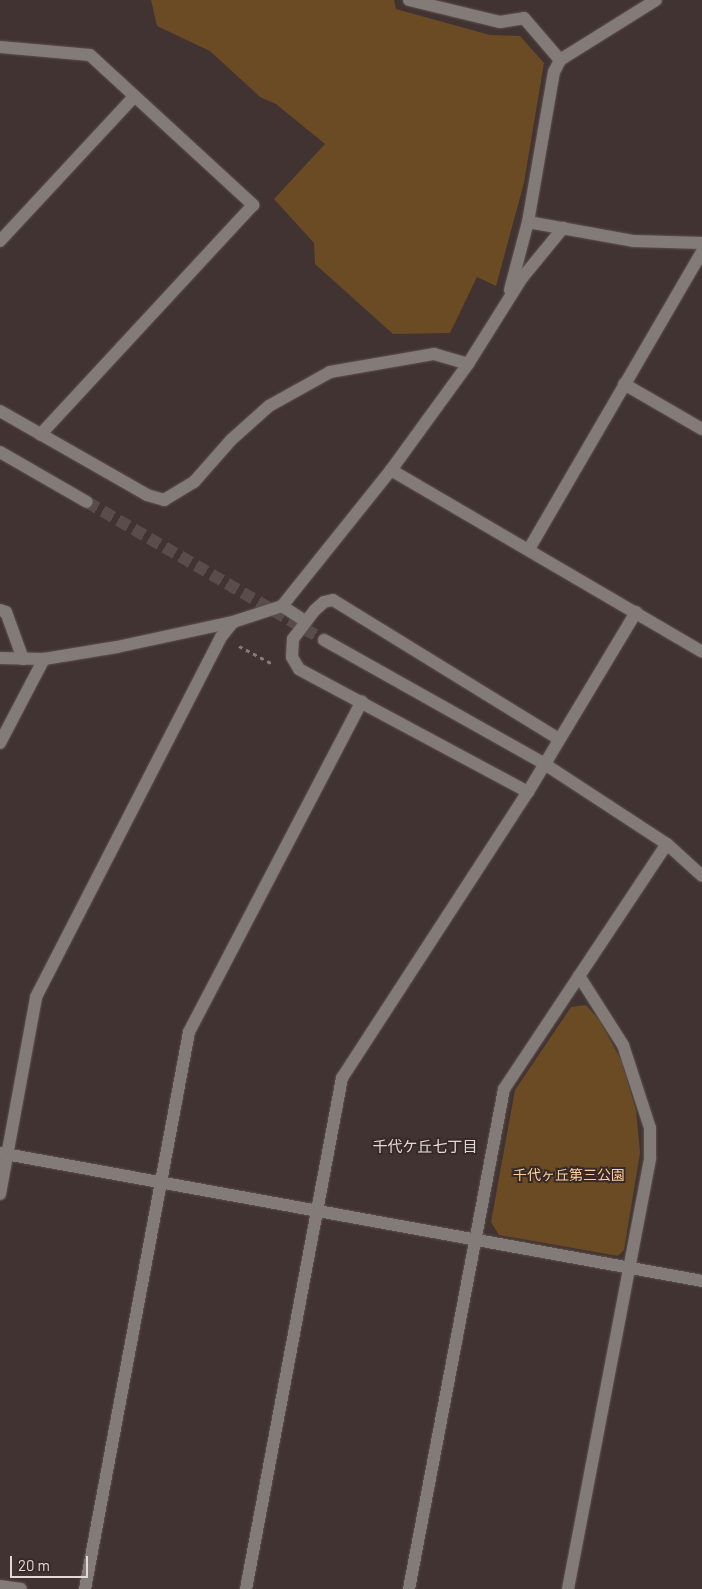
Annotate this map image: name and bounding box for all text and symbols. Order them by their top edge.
district label: 千代ケ丘七丁目 [373,1138,477,1156]
park label: 千代ヶ丘第三公園 [513,1167,625,1183]
scale bar [12,1546,90,1578]
text: 20 m [18,1556,50,1574]

